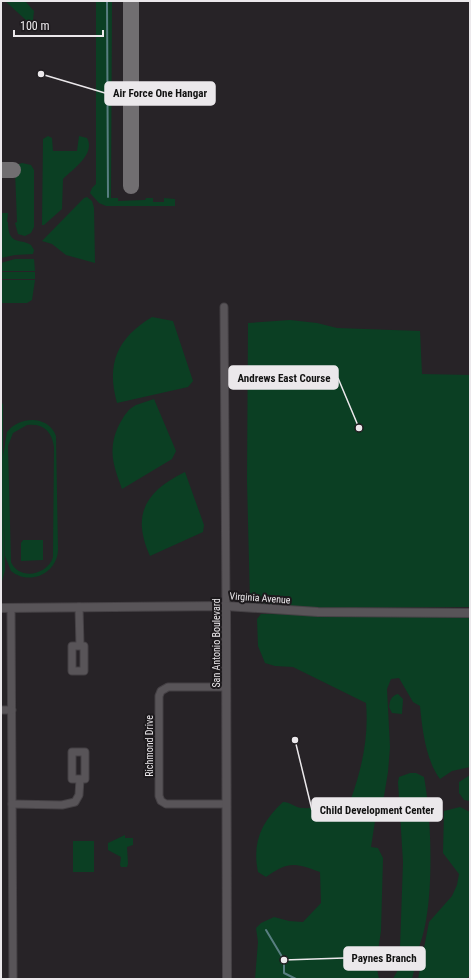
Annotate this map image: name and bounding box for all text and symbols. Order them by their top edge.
scale bar [14,12,103,38]
text: 100 m [20,19,50,33]
callout: Air Force One Hangar [105,82,215,105]
text: Air Force One Hangar [113,87,207,100]
callout: Andrews East Course [229,366,338,389]
text: Andrews East Course [237,372,331,385]
street label: Virginia Avenue [229,590,291,606]
street label: San Antonio Boulevard [211,598,222,688]
street label: Richmond Drive [144,715,155,777]
callout: Child Development Center [312,798,442,821]
text: Child Development Center [320,804,435,817]
callout: Paynes Branch [344,947,425,970]
text: Paynes Branch [351,952,417,965]

